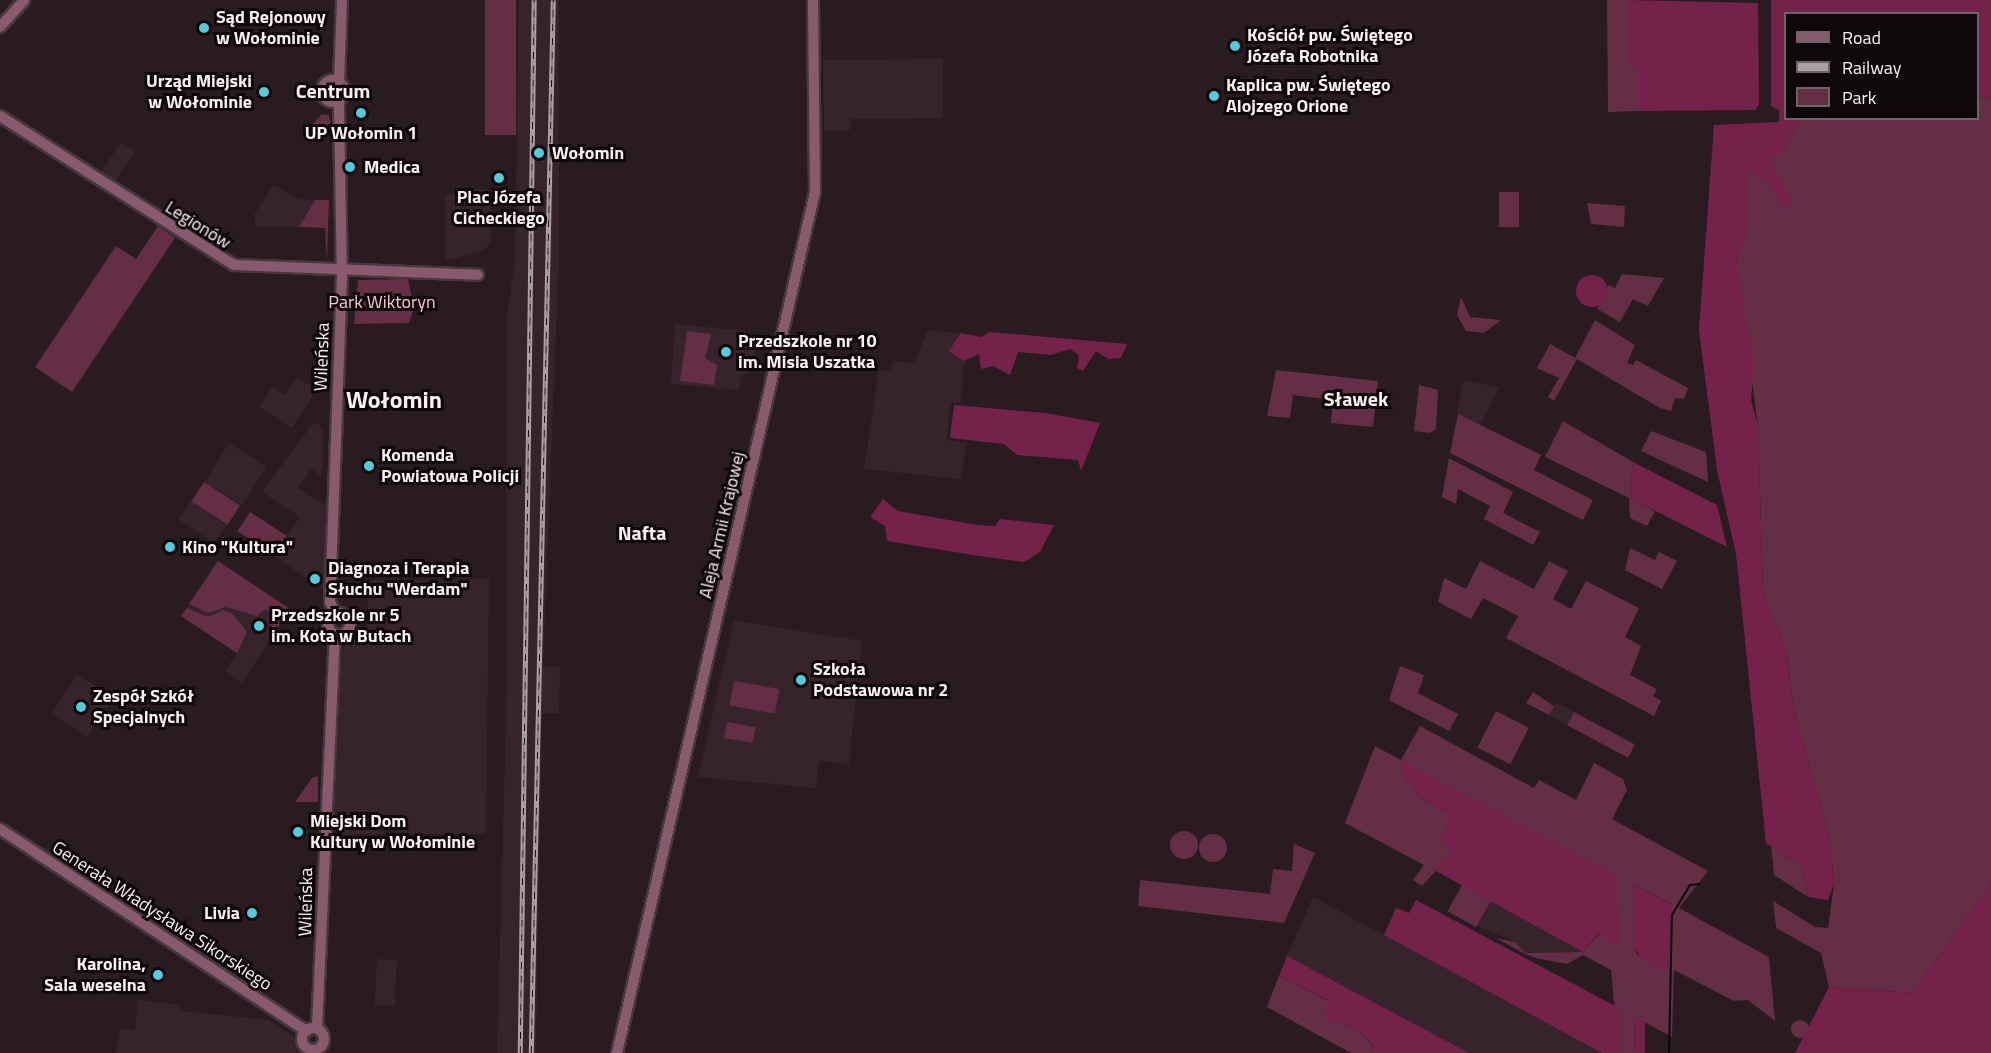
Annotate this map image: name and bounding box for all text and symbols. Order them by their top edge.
place label: Sąd Rejonowy w Wołominie [216,7,326,50]
legend [1784,12,1979,120]
marker: Sąd Rejonowy w Wołominie [197,21,211,35]
text: Road [1842,24,1881,51]
place label: Kościół pw. Świętego Józefa Robotnika [1247,25,1413,68]
marker: Kościół pw. Świętego Józefa Robotnika [1228,39,1242,53]
text: Railway [1842,54,1901,81]
place label: Urząd Miejski w Wołominie [146,71,252,113]
place label: Kaplica pw. Świętego Alojzego Orione [1226,75,1391,118]
district label: Centrum [296,78,370,102]
text: Park [1842,84,1876,111]
marker: Urząd Miejski w Wołominie [257,85,271,99]
marker: Kaplica pw. Świętego Alojzego Orione [1207,89,1221,103]
marker: UP Wołomin 1 [354,106,368,120]
place label: UP Wołomin 1 [305,122,417,144]
place label: Wołomin [552,142,624,164]
marker: Wołomin [530,144,548,162]
place label: Medica [364,156,420,178]
marker: Medica [341,158,359,176]
marker: Plac Józefa Cicheckiego [492,171,506,185]
place label: Plac Józefa Cicheckiego [453,187,545,230]
street label: Legionów [161,196,235,254]
park label: Park Wiktoryn [328,291,436,313]
street label: Wileńska [310,322,334,392]
place label: Przedszkole nr 10 im. Misia Uszatka [738,331,877,374]
marker: Przedszkole nr 10 im. Misia Uszatka [719,345,733,359]
district label: Wołomin [346,386,442,414]
district label: Sławek [1324,386,1388,410]
place label: Komenda Powiatowa Policji [381,445,519,488]
street label: Aleja Armii Krajowej [695,449,749,601]
marker: Komenda Powiatowa Policji [362,459,376,473]
district label: Nafta [618,520,666,544]
place label: Kino "Kultura" [182,536,293,558]
marker: Kino "Kultura" [163,540,177,554]
place label: Diagnoza i Terapia Słuchu "Werdam" [328,558,469,600]
marker: Diagnoza i Terapia Słuchu "Werdam" [306,570,324,588]
place label: Przedszkole nr 5 im. Kota w Butach [271,605,411,648]
marker: Przedszkole nr 5 im. Kota w Butach [252,619,266,633]
place label: Szkoła Podstawowa nr 2 [813,659,948,702]
marker: Szkoła Podstawowa nr 2 [794,673,808,687]
place label: Zespół Szkół Specjalnych [93,686,194,728]
marker: Zespół Szkół Specjalnych [74,700,88,714]
place label: Miejski Dom Kultury w Wołominie [310,811,475,854]
marker: Miejski Dom Kultury w Wołominie [291,825,305,839]
street label: Generała Władysława Sikorskiego [48,837,276,995]
street label: Wileńska [295,867,317,937]
place label: Livia [204,902,240,924]
marker: Livia [245,906,259,920]
place label: Karolina, Sala weselna [44,954,146,996]
marker: Karolina, Sala weselna [151,968,165,982]

